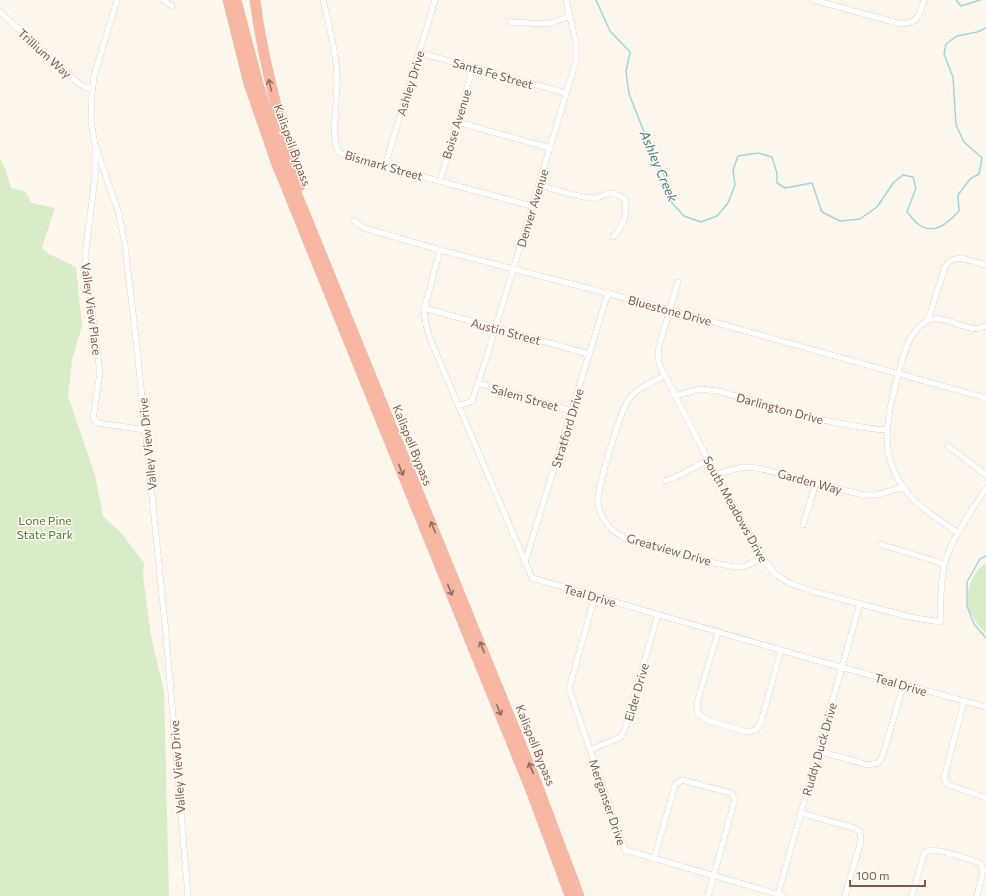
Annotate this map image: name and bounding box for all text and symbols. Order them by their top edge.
street label: Trillium Way [15,25,75,81]
street label: Ashley Drive [393,49,427,117]
street label: Santa Fe Street [451,55,535,91]
one-way arrow [266,79,274,92]
street label: Boise Avenue [439,87,473,161]
street label: Kalispell Bypass [272,102,314,188]
water label: Ashley Creek [636,127,682,205]
street label: Bismark Street [343,147,425,183]
street label: Denver Avenue [513,167,551,249]
street label: Valley View Place [79,262,105,356]
street label: Bluestone Drive [627,292,713,328]
street label: Austin Street [470,315,542,347]
street label: Salem Street [490,381,560,413]
street label: Stratford Drive [548,387,586,469]
street label: Darlington Drive [735,390,825,426]
street label: Valley View Drive [135,397,159,491]
street label: Kalispell Bypass [390,403,436,487]
street label: South Meadows Drive [701,453,771,565]
one-way arrow [397,463,405,475]
street label: Garden Way [776,466,844,496]
park label: Lone Pine State Park [17,513,74,541]
one-way arrow [428,521,436,533]
street label: Greatview Drive [625,530,713,568]
street label: Teal Drive [562,581,618,609]
one-way arrow [446,584,454,596]
one-way arrow [478,642,485,654]
street label: Eider Drive [621,661,651,723]
street label: Teal Drive [873,670,929,698]
street label: Ruddy Duck Drive [799,701,839,797]
street label: Kalispell Bypass [513,703,559,787]
one-way arrow [495,704,503,716]
street label: Valley View Drive [167,720,187,814]
street label: Merganser Drive [587,757,629,847]
one-way arrow [526,762,534,774]
scale bar [850,862,925,888]
text: 100 m [856,868,890,882]

